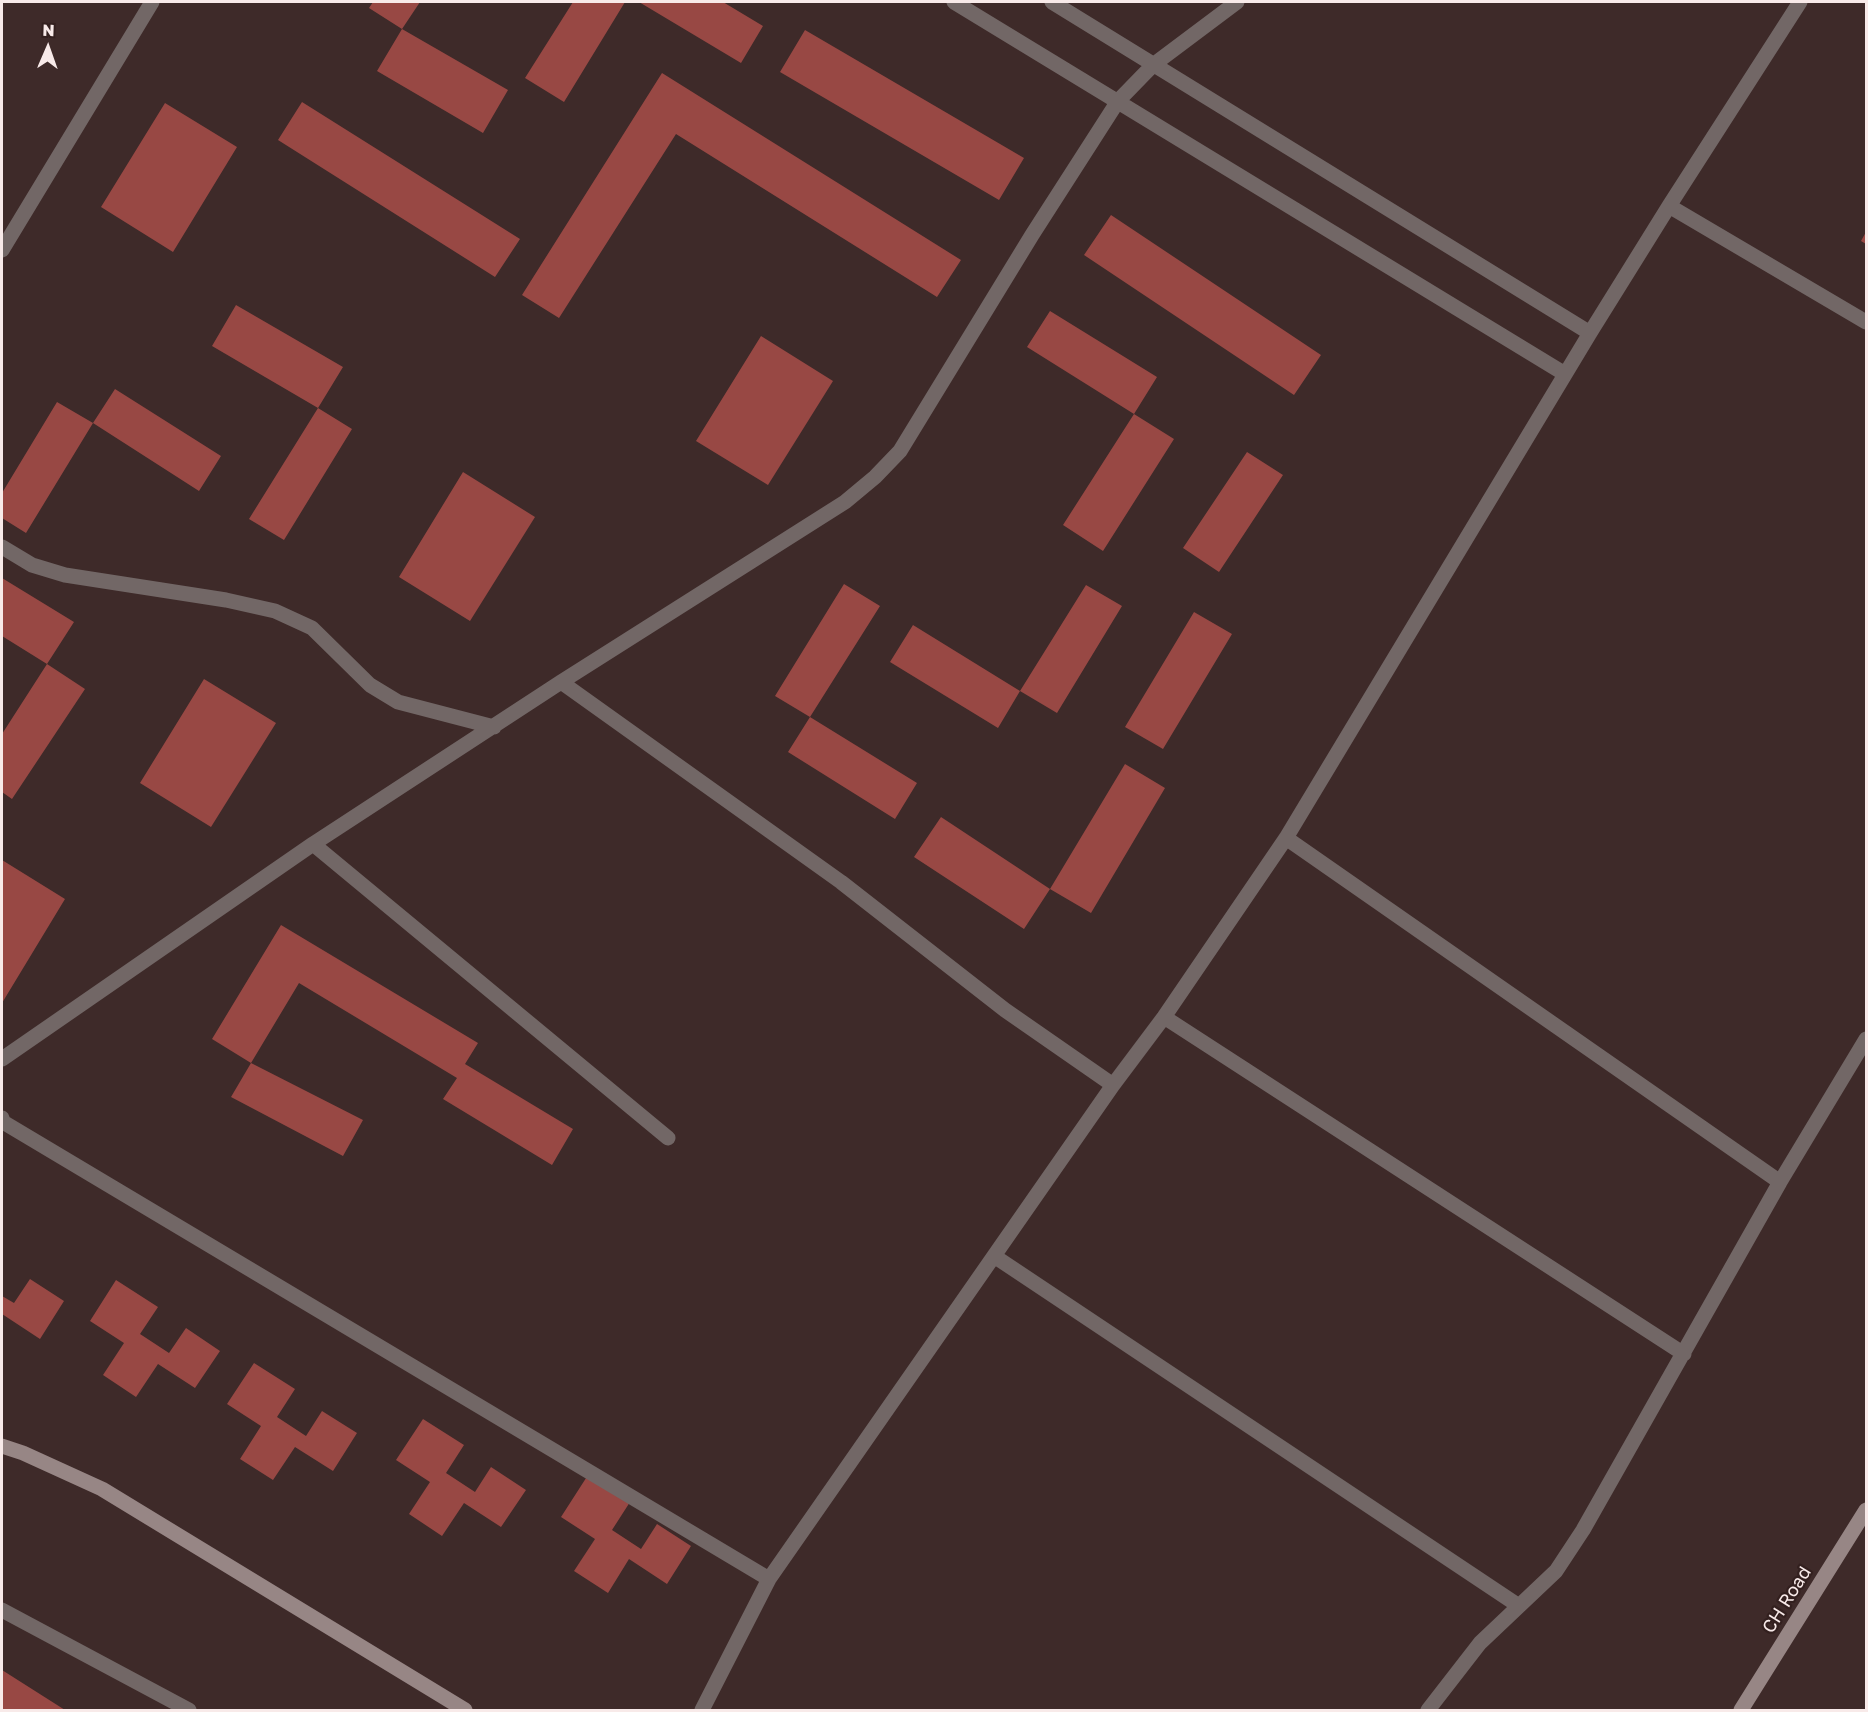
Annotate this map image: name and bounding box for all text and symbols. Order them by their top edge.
north arrow [18,18,78,78]
text: N [42,20,55,40]
street label: CH Road [1758,1563,1816,1637]

